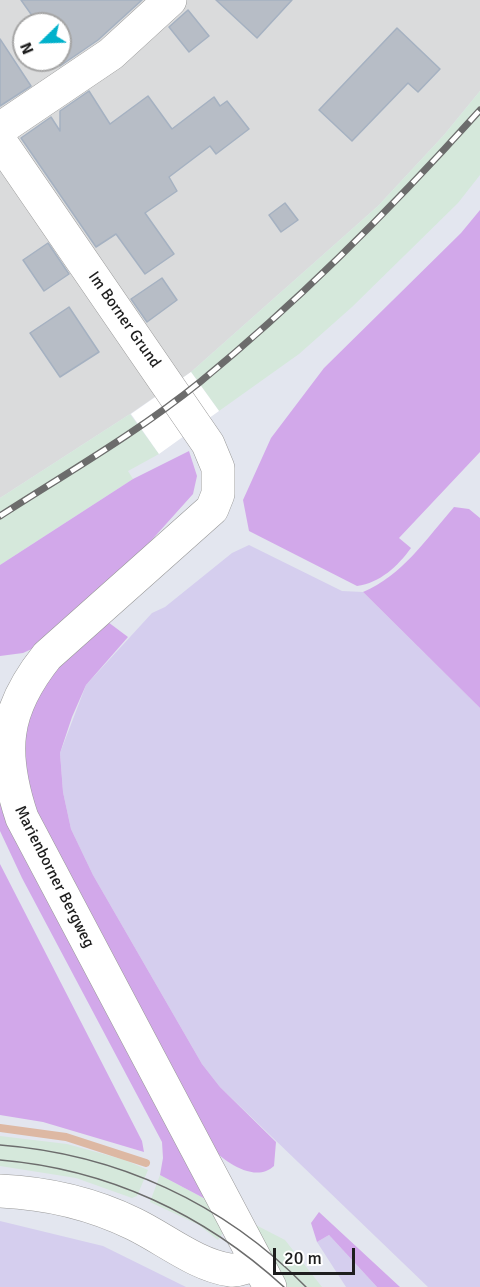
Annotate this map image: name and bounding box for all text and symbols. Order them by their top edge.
north arrow [12,12,72,72]
text: N [16,39,39,57]
street label: Im Borner Grund [84,268,164,372]
street label: Marienborner Bergweg [10,803,98,951]
scale bar [276,1236,358,1274]
text: 20 m [284,1247,322,1269]

